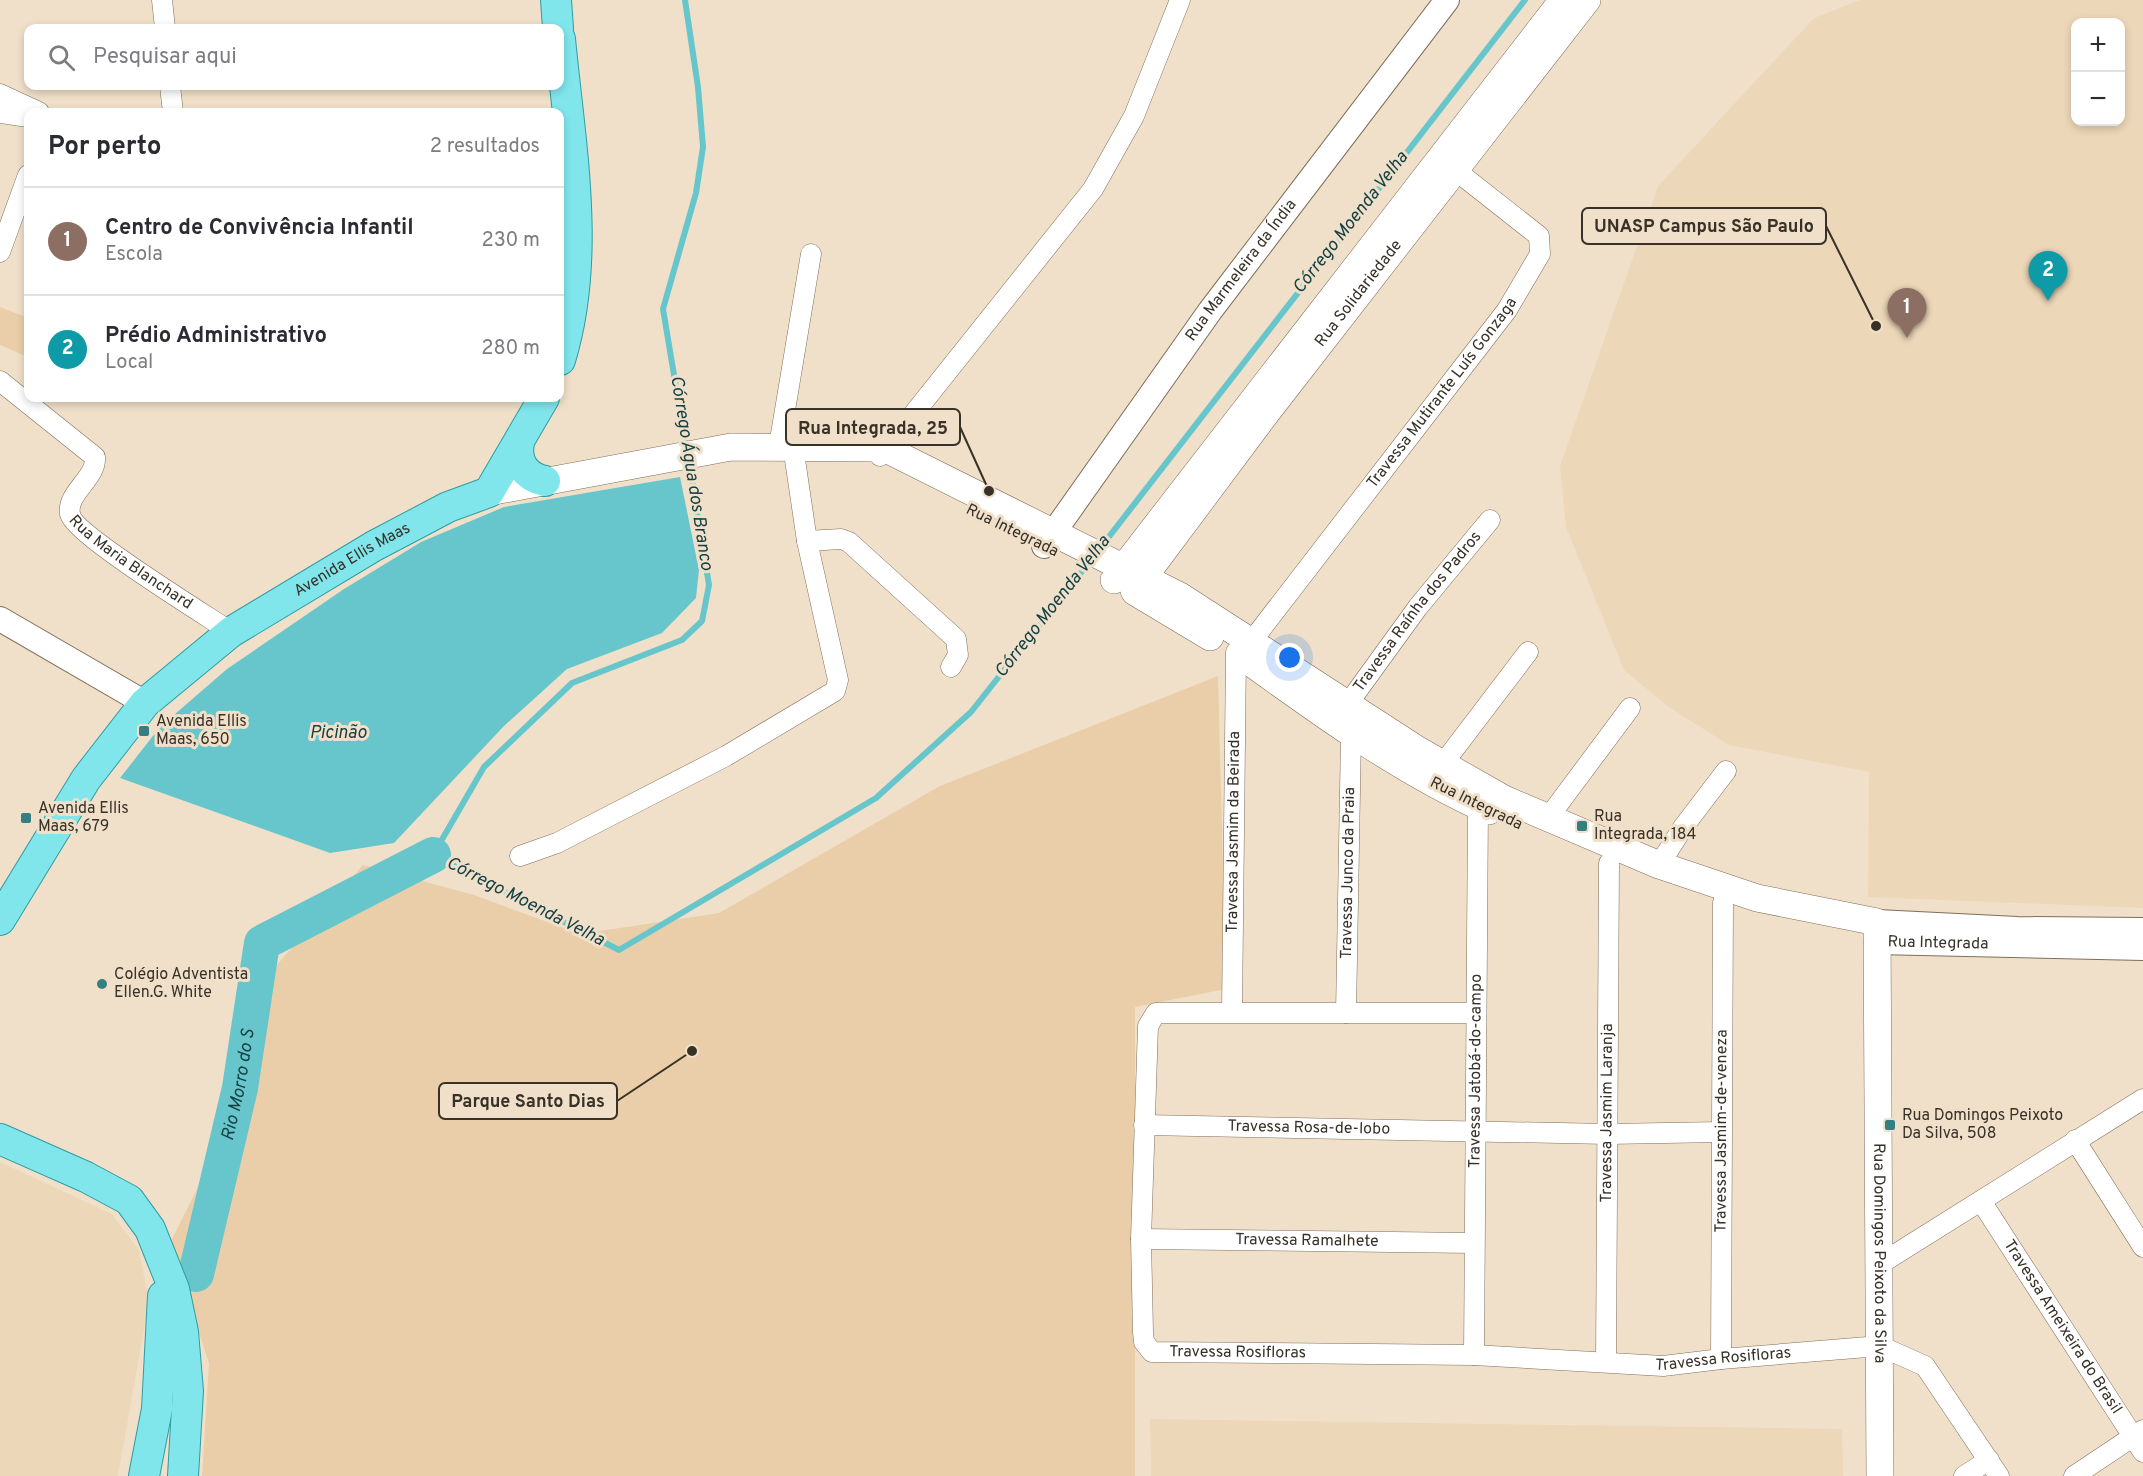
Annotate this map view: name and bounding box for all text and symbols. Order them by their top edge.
map controls [2071,18,2125,126]
button: + [2071,18,2125,72]
search box [24,24,564,90]
icon: search [45,41,78,74]
text: Pesquisar aqui [93,44,237,71]
button: − [2071,72,2125,126]
text: Por perto [48,131,162,164]
text: 2 resultados [430,134,540,160]
water label: Córrego Moenda Velha [1288,147,1414,299]
street label: Rua Marmeleira da Índia [1182,195,1301,345]
callout: UNASP Campus São Paulo [1582,208,1826,244]
text: Centro de Convivência Infantil [105,215,414,242]
text: UNASP Campus São Paulo [1594,216,1814,239]
text: 1 [64,228,72,254]
text: 230 m [481,228,540,254]
street label: Rua Solidariedade [1311,236,1407,351]
text: Escola [105,242,163,268]
pin: 2 [2028,252,2068,301]
pin: 1 [1888,288,1926,338]
street label: Travessa Mutirante Luís Gonzaga [1363,294,1522,493]
text: Prédio Administrativo [105,323,327,350]
text: 2 [61,336,74,362]
text: 280 m [481,336,540,362]
text: Local [105,350,153,376]
water label: Córrego Água dos Branco [664,374,720,572]
callout: Rua Integrada, 25 [786,409,960,445]
text: Rua Integrada, 25 [798,418,948,441]
street label: Rua Integrada [962,500,1062,562]
street label: Rua Maria Blanchard [64,511,196,614]
street label: Avenida Ellis Maas [290,519,414,602]
street label: Travessa Raínha dos Padros [1350,528,1486,696]
water label: Córrego Moenda Velha [990,531,1116,683]
your location [1275,643,1304,672]
place label: Avenida Ellis Maas, 650 [156,712,247,750]
water label: Picinão [310,722,367,745]
marker: Avenida Ellis Maas, 650 [137,724,151,738]
street label: Travessa Jasmim da Beirada [1223,731,1245,933]
street label: Rua Integrada [1426,773,1526,835]
street label: Travessa Junco da Praia [1337,787,1360,959]
place label: Avenida Ellis Maas, 679 [38,799,129,837]
place label: Rua Integrada, 184 [1594,807,1697,845]
marker: Avenida Ellis Maas, 679 [19,811,33,825]
marker: Rua Integrada, 184 [1575,819,1589,833]
water label: Córrego Moenda Velha [442,852,609,952]
street label: Rua Integrada [1887,932,1989,955]
place label: Colégio Adventista Ellen.G. White [114,965,248,1003]
street label: Travessa Jatobá-do-campo [1465,974,1487,1168]
marker: Colégio Adventista Ellen.G. White [95,977,109,991]
street label: Travessa Jasmim Laranja [1597,1023,1618,1203]
water label: Rio Morro do S [216,1027,260,1143]
street label: Travessa Jasmim-de-veneza [1712,1029,1732,1233]
callout: Parque Santo Dias [439,1083,617,1119]
text: Parque Santo Dias [451,1091,605,1114]
place label: Rua Domingos Peixoto Da Silva, 508 [1902,1106,2063,1144]
street label: Travessa Rosa-de-lobo [1227,1117,1391,1140]
marker: Rua Domingos Peixoto Da Silva, 508 [1883,1118,1897,1132]
street label: Rua Domingos Peixoto da Silva [1868,1143,1889,1364]
street label: Travessa Ramalhete [1235,1230,1379,1252]
street label: Travessa Ameixeira do Brasil [1999,1236,2126,1418]
street label: Travessa Rosifloras [1169,1342,1306,1363]
street label: Travessa Rosifloras [1654,1343,1792,1376]

